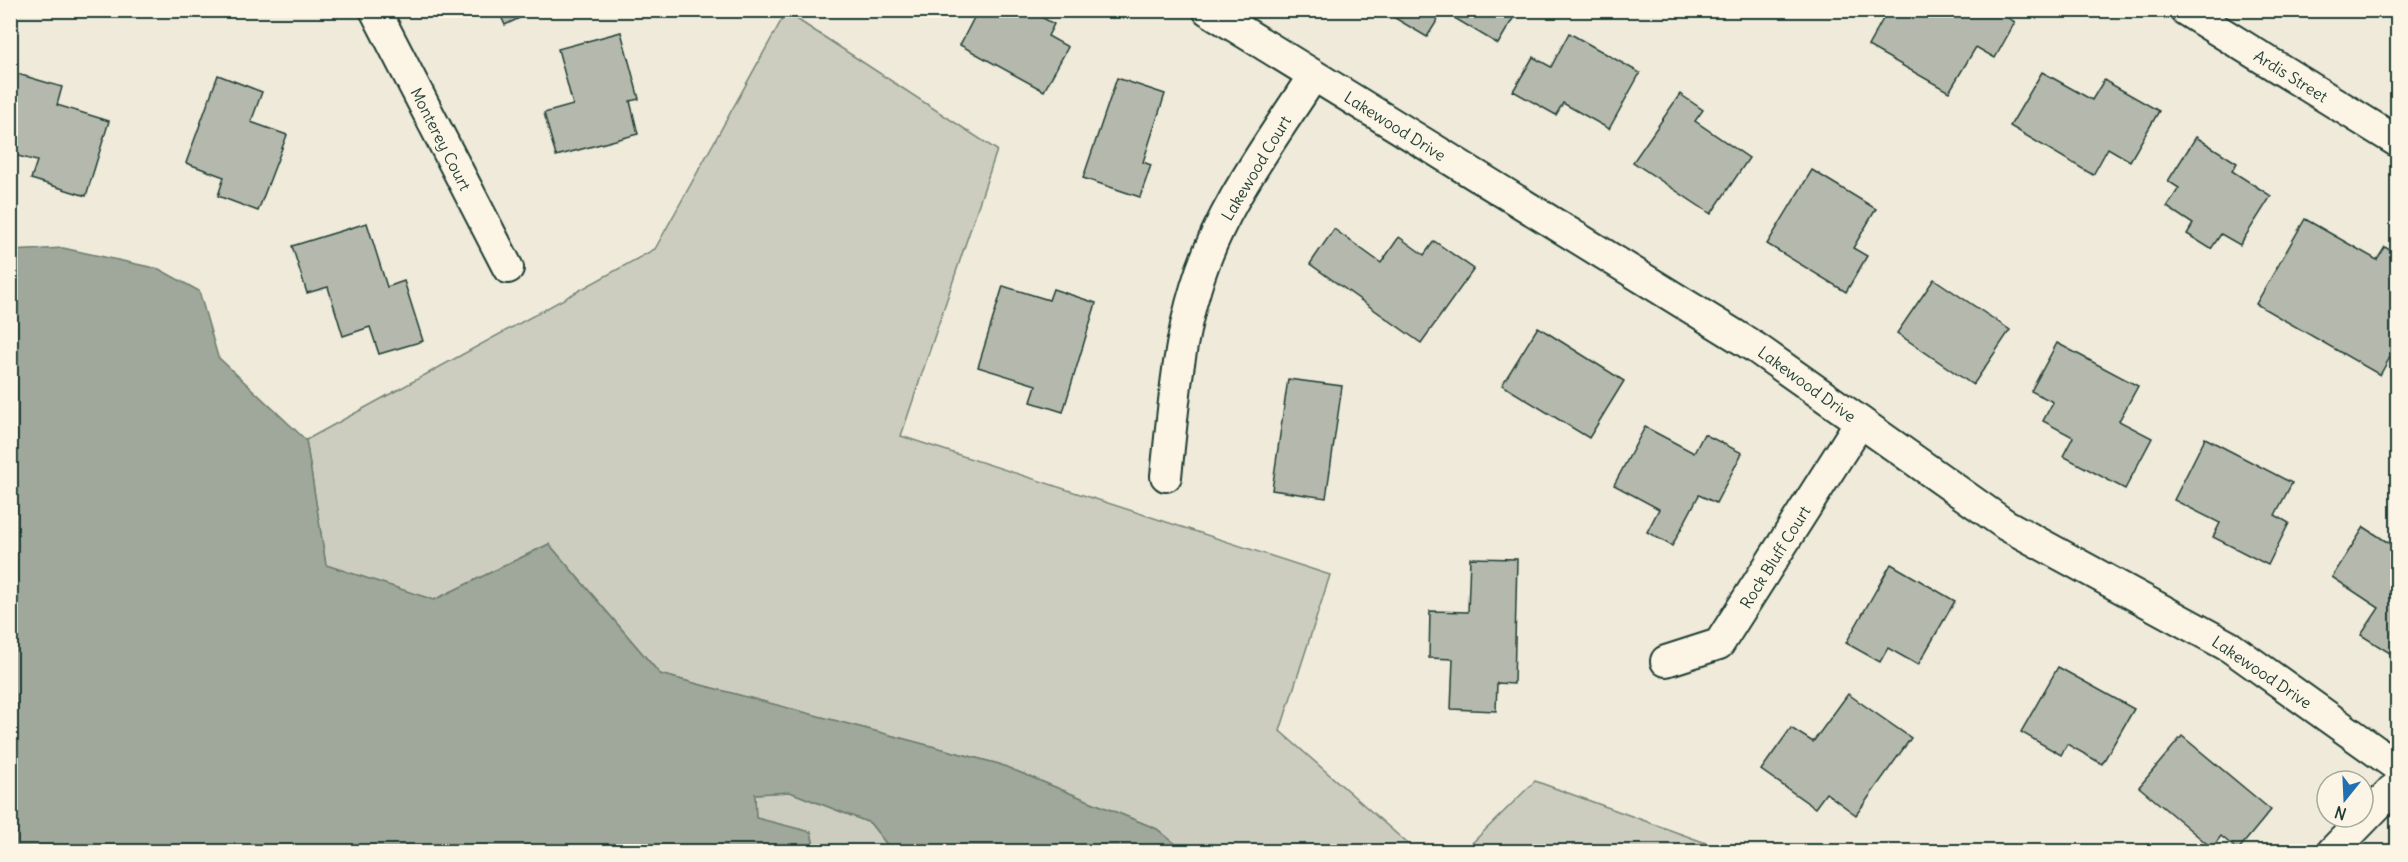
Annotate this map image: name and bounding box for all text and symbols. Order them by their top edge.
street label: Ardis Street [2250,45,2332,107]
street label: Monterey Court [406,84,476,194]
street label: Lakewood Drive [1341,87,1449,165]
street label: Lakewood Court [1217,111,1295,224]
street label: Lakewood Drive [1754,342,1860,426]
street label: Rock Bluff Court [1735,501,1815,612]
street label: Lakewood Drive [2208,631,2316,713]
north arrow [2315,769,2375,829]
text: N [2332,802,2349,824]

